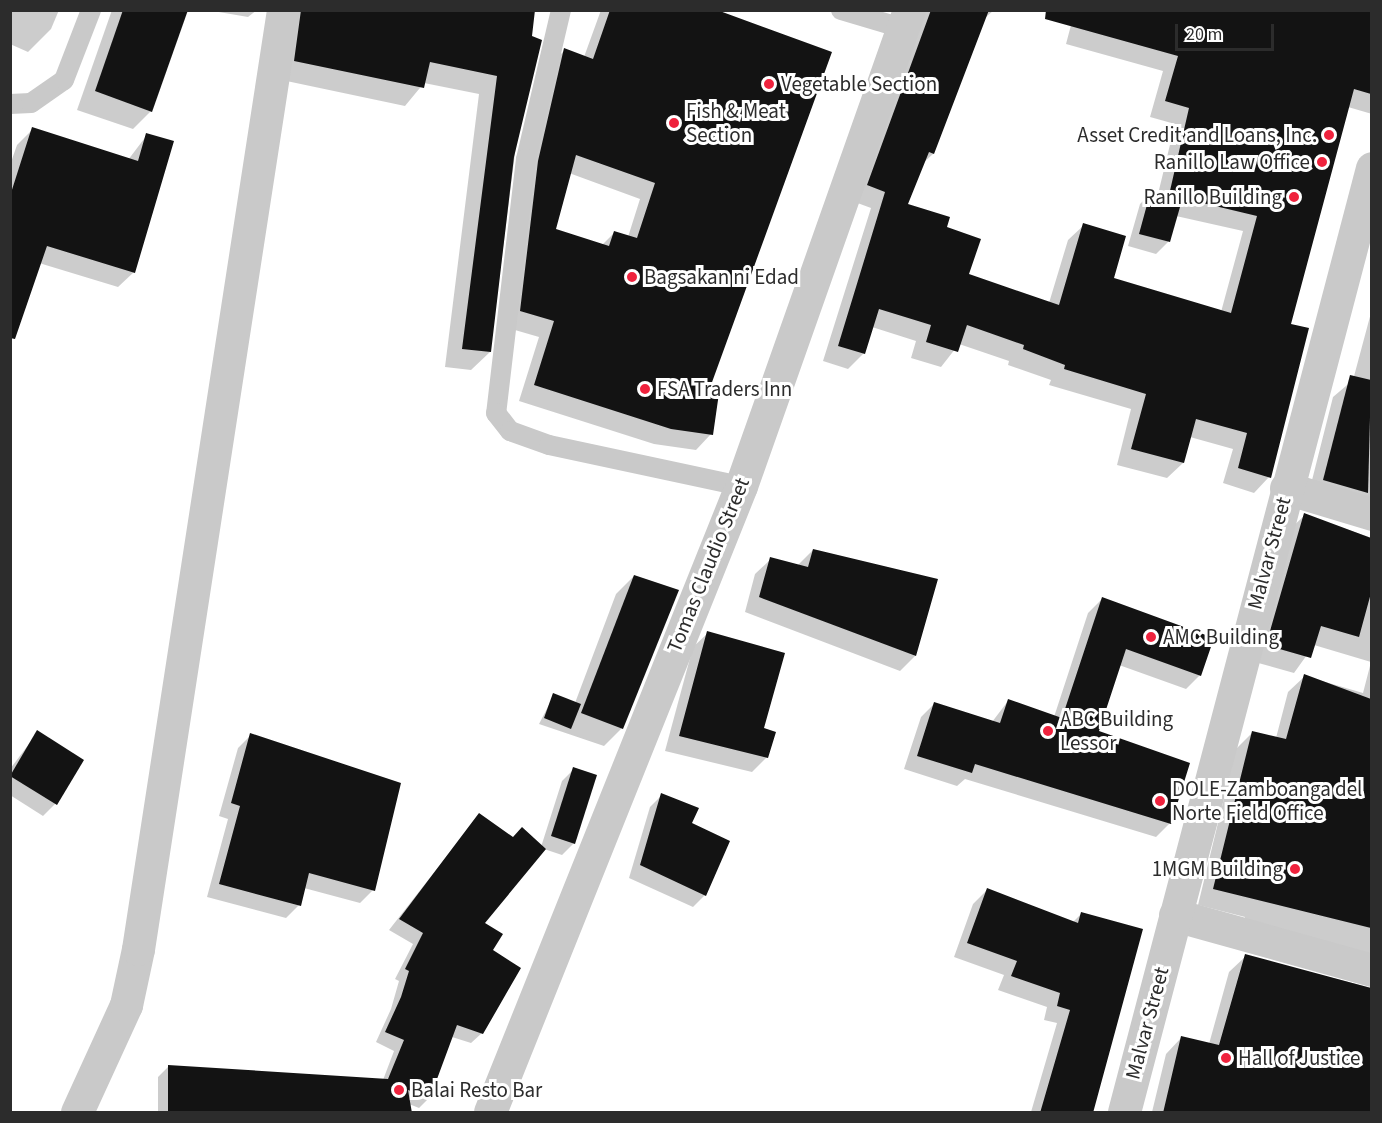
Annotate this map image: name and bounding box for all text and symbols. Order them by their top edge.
scale bar [1178,12,1277,50]
text: 20 m [1186,22,1222,47]
place label: Vegetable Section [781,71,937,97]
marker: Vegetable Section [762,77,776,91]
place label: Fish & Meat Section [686,98,786,148]
marker: Fish & Meat Section [667,116,681,130]
place label: Asset Credit and Loans, Inc. [1077,122,1317,148]
marker: Asset Credit and Loans, Inc. [1322,128,1336,142]
place label: Ranillo Law Office [1154,149,1310,175]
marker: Ranillo Law Office [1315,155,1329,169]
place label: Ranillo Building [1143,184,1282,210]
marker: Ranillo Building [1287,190,1301,204]
place label: Bagsakan ni Edad [644,264,799,290]
marker: Bagsakan ni Edad [625,270,639,284]
place label: FSA Traders Inn [657,376,792,402]
marker: FSA Traders Inn [638,382,652,396]
street label: Tomas Claudio Street [661,474,755,656]
street label: Malvar Street [1242,494,1296,612]
place label: AMC Building [1163,624,1279,650]
marker: AMC Building [1144,630,1158,644]
place label: ABC Building Lessor [1060,706,1173,756]
marker: ABC Building Lessor [1041,724,1055,738]
place label: DOLE-Zamboanga del Norte Field Office [1172,776,1362,826]
marker: DOLE-Zamboanga del Norte Field Office [1153,794,1167,808]
place label: 1MGM Building [1152,856,1283,882]
marker: 1MGM Building [1288,862,1302,876]
street label: Malvar Street [1120,964,1174,1082]
place label: Hall of Justice [1238,1045,1361,1071]
marker: Hall of Justice [1219,1051,1233,1065]
place label: Balai Resto Bar [411,1077,542,1103]
marker: Balai Resto Bar [392,1083,406,1097]

